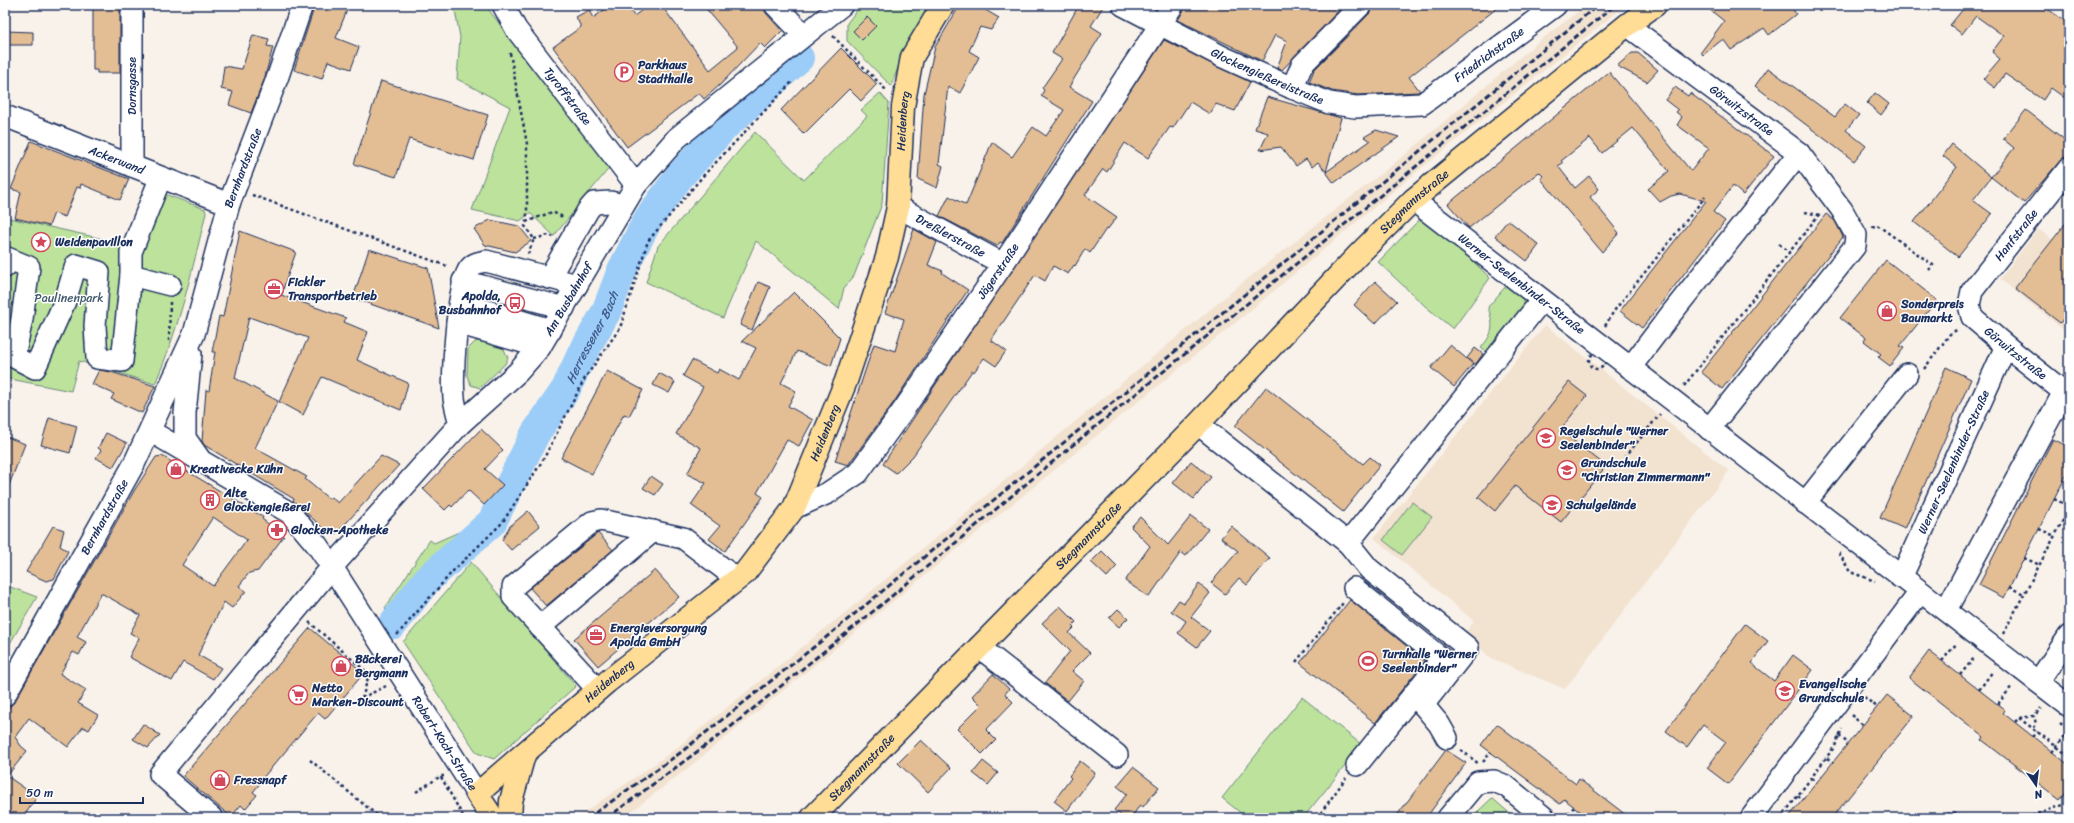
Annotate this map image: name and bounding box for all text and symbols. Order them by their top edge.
street label: Friedrichstraße [1449,21,1529,88]
street label: Glockengießereistraße [1207,41,1327,111]
place label: Parkhaus Stadthalle [637,54,693,90]
street label: Dornsgasse [121,57,143,115]
parking icon: Parkhaus Stadthalle [613,61,635,83]
street label: Tyroffstraße [538,62,597,130]
street label: Görwitzstraße [1705,79,1779,142]
street label: Heidenberg [890,89,917,151]
street label: Bernhardstraße [217,125,268,211]
street label: Ackerwand [85,139,149,181]
street label: Stegmannstraße [1374,163,1454,239]
street label: Hanfstraße [1988,204,2044,266]
street label: Dreßlerstraße [912,208,990,264]
street label: Werner-Seelenbinder-Straße [1453,227,1590,340]
place icon: Weidenpavillon [30,231,52,253]
place label: Weidenpavillon [55,231,133,253]
street label: Jägerstraße [970,238,1025,305]
street label: Am Busbahnhof [537,257,600,341]
place label: Fickler Transportbetrieb [287,271,377,307]
office icon: Fickler Transportbetrieb [263,278,285,300]
place label: Apolda, Busbahnhof [439,285,503,321]
park label: Paulinenpark [34,287,104,309]
water label: Herressener Bach [558,287,625,387]
bus stop icon: Apolda, Busbahnhof [504,292,526,314]
place label: Sonderpreis Baumarkt [1900,293,1965,329]
shop icon: Sonderpreis Baumarkt [1876,300,1898,322]
street label: Görwitzstraße [1979,321,2052,386]
street label: Werner-Seelenbinder-Straße [1911,386,1996,538]
street label: Heidenberg [803,401,846,465]
place label: Regelschule "Werner Seelenbinder" [1559,420,1669,456]
school or university icon: Regelschule "Werner Seelenbinder" [1535,427,1557,449]
place label: Grundschule "Christian Zimmermann" [1580,452,1711,488]
shop icon: Kreativecke Kühn [165,458,187,480]
place label: Kreativecke Kühn [189,458,283,480]
school or university icon: Grundschule "Christian Zimmermann" [1556,459,1578,481]
street label: Bernhardstraße [74,475,135,559]
place label: Alte Glockengießerei [223,482,311,518]
building icon: Alte Glockengießerei [199,489,221,511]
school or university icon: Schulgelände [1541,494,1563,516]
place label: Schulgelände [1565,494,1636,516]
street label: Stegmannstraße [1049,496,1127,575]
pharmacy icon: Glocken-Apotheke [266,519,288,541]
place label: Glocken-Apotheke [290,519,389,541]
place label: Energieversorgung Apolda GmbH [609,617,708,653]
office icon: Energieversorgung Apolda GmbH [585,624,607,646]
place label: Turnhalle "Werner Seelenbinder" [1381,643,1477,679]
place label: Bäckerei Bergmann [355,648,408,684]
sports icon: Turnhalle "Werner Seelenbinder" [1357,650,1379,672]
street label: Heidenberg [579,653,639,708]
shop icon: Bäckerei Bergmann [330,655,352,677]
place label: Evangelische Grundschule [1798,673,1867,709]
place label: Netto Marken-Discount [311,677,404,713]
school or university icon: Evangelische Grundschule [1774,680,1796,702]
supermarket icon: Netto Marken-Discount [287,684,309,706]
street label: Robert-Koch-Straße [406,691,483,796]
street label: Stegmannstraße [823,728,901,807]
north arrow [2016,765,2056,805]
shop icon: Fressnapf [209,769,231,791]
place label: Fressnapf [233,769,288,791]
scale bar [20,779,143,805]
text: 50 m [26,782,53,804]
text: N [2032,784,2045,804]

